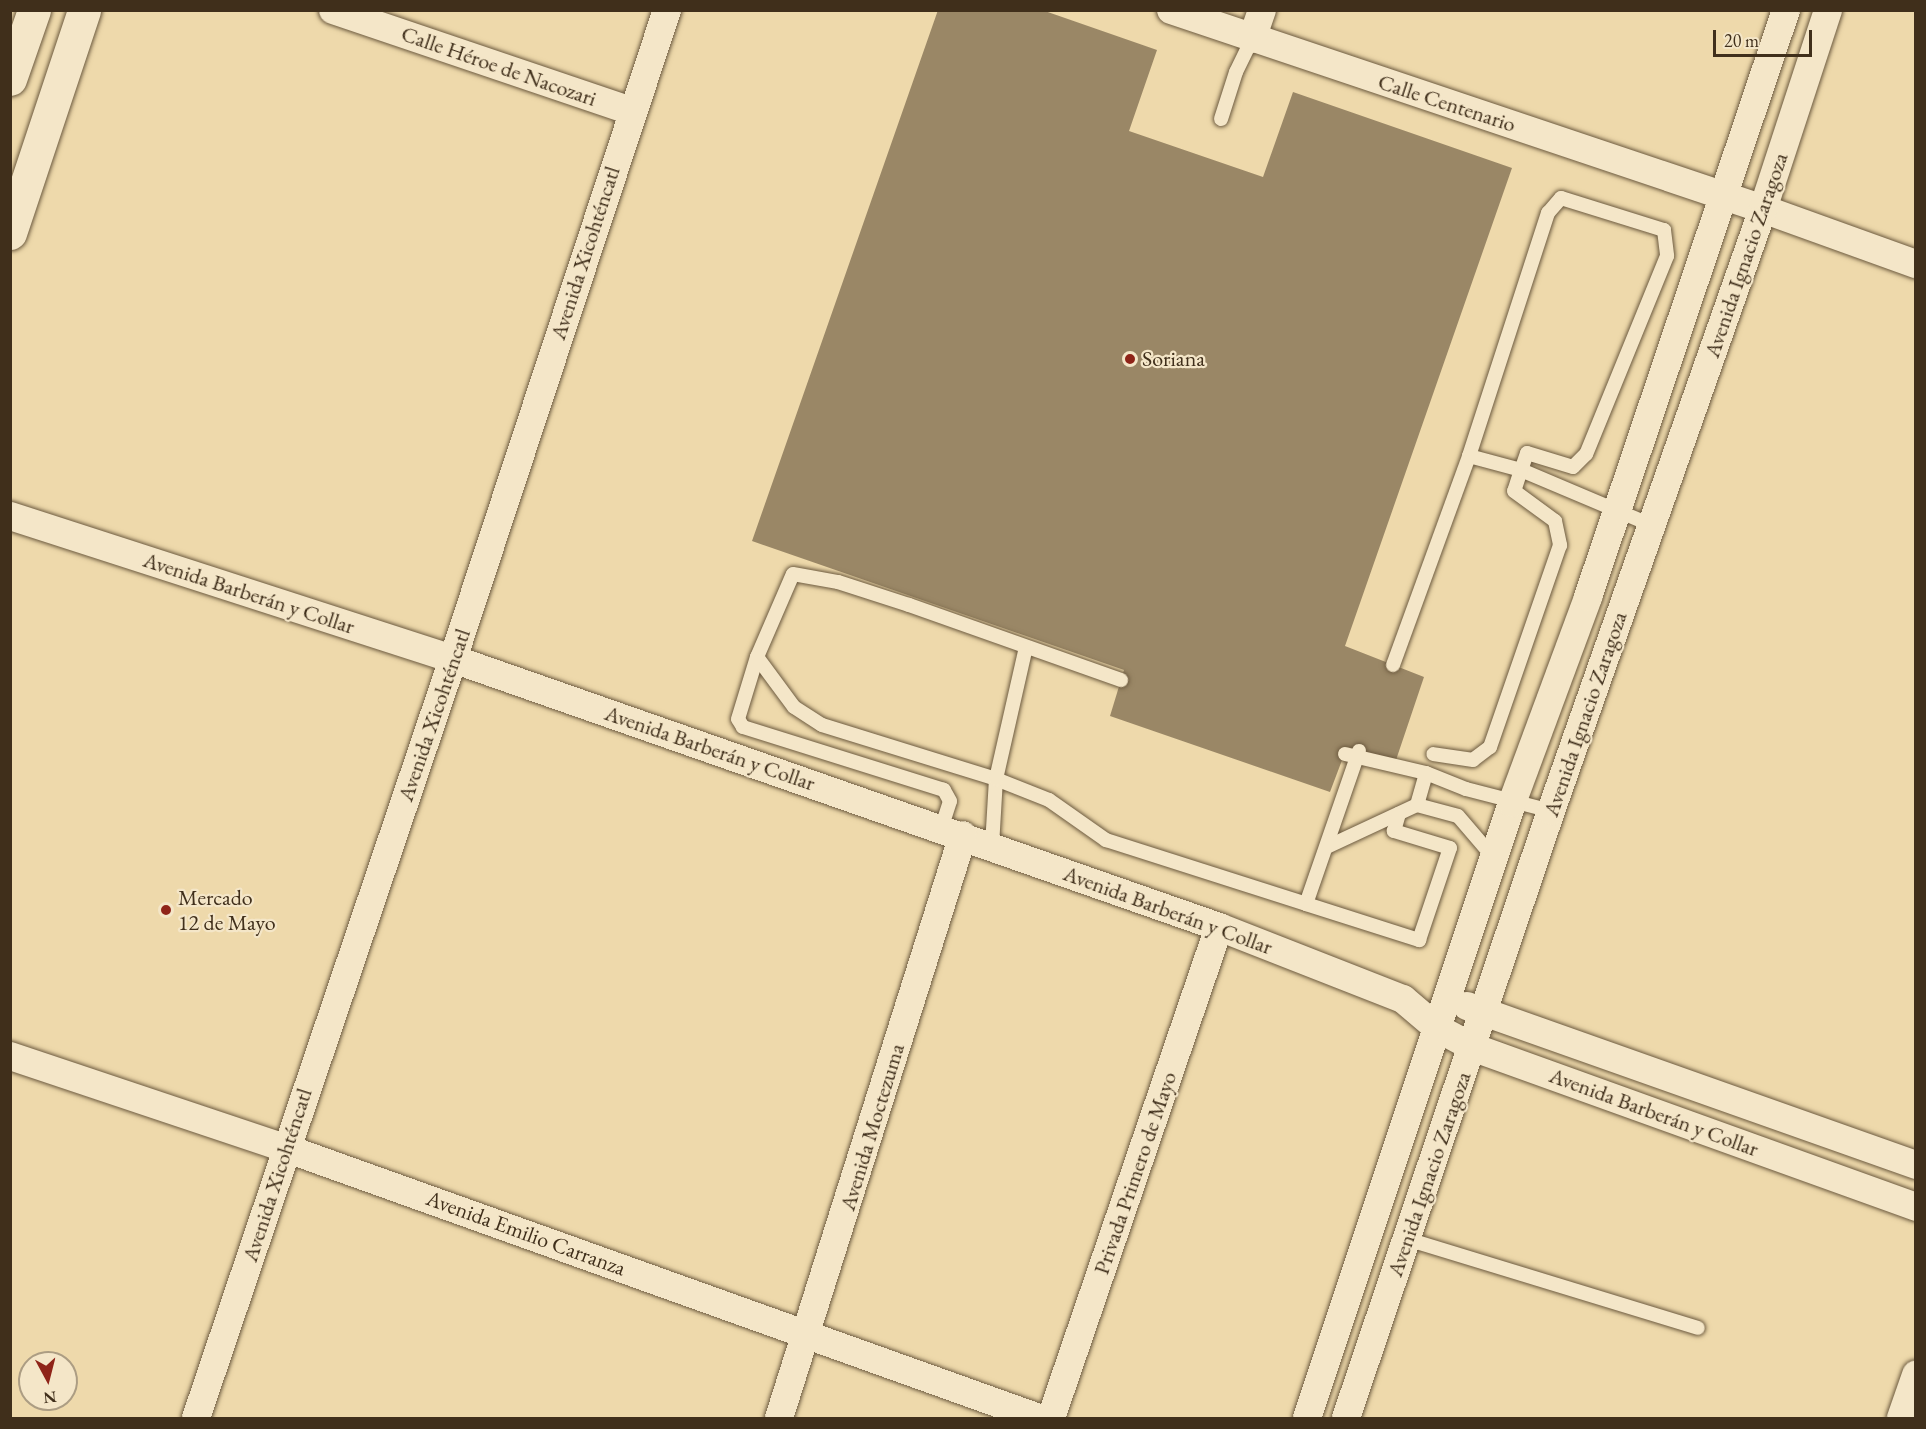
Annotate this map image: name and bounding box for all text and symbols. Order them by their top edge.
scale bar [1716,18,1815,56]
street label: Calle Héroe de Nacozari [398,20,600,112]
text: 20 m [1724,29,1759,52]
street label: Calle Centenario [1375,68,1519,138]
street label: Avenida Ignacio Zaragoza [1699,149,1793,361]
street label: Avenida Xicohténcatl [545,163,625,343]
place label: Soriana [1142,346,1205,372]
marker: Soriana [1123,352,1137,366]
street label: Avenida Barberán y Collar [140,546,358,640]
street label: Avenida Ignacio Zaragoza [1538,608,1632,820]
street label: Avenida Xicohténcatl [392,625,476,805]
street label: Avenida Barberán y Collar [601,700,819,796]
street label: Avenida Barberán y Collar [1060,860,1276,960]
place label: Mercado 12 de Mayo [178,884,276,936]
marker: Mercado 12 de Mayo [159,903,173,917]
street label: Avenida Moctezuma [834,1040,910,1214]
street label: Avenida Barberán y Collar [1546,1062,1762,1162]
street label: Privada Primero de Mayo [1088,1068,1182,1278]
street label: Avenida Ignacio Zaragoza [1382,1068,1476,1280]
street label: Avenida Xicohténcatl [237,1085,317,1265]
street label: Avenida Emilio Carranza [423,1185,629,1281]
north arrow [18,1351,78,1411]
text: N [42,1386,58,1409]

